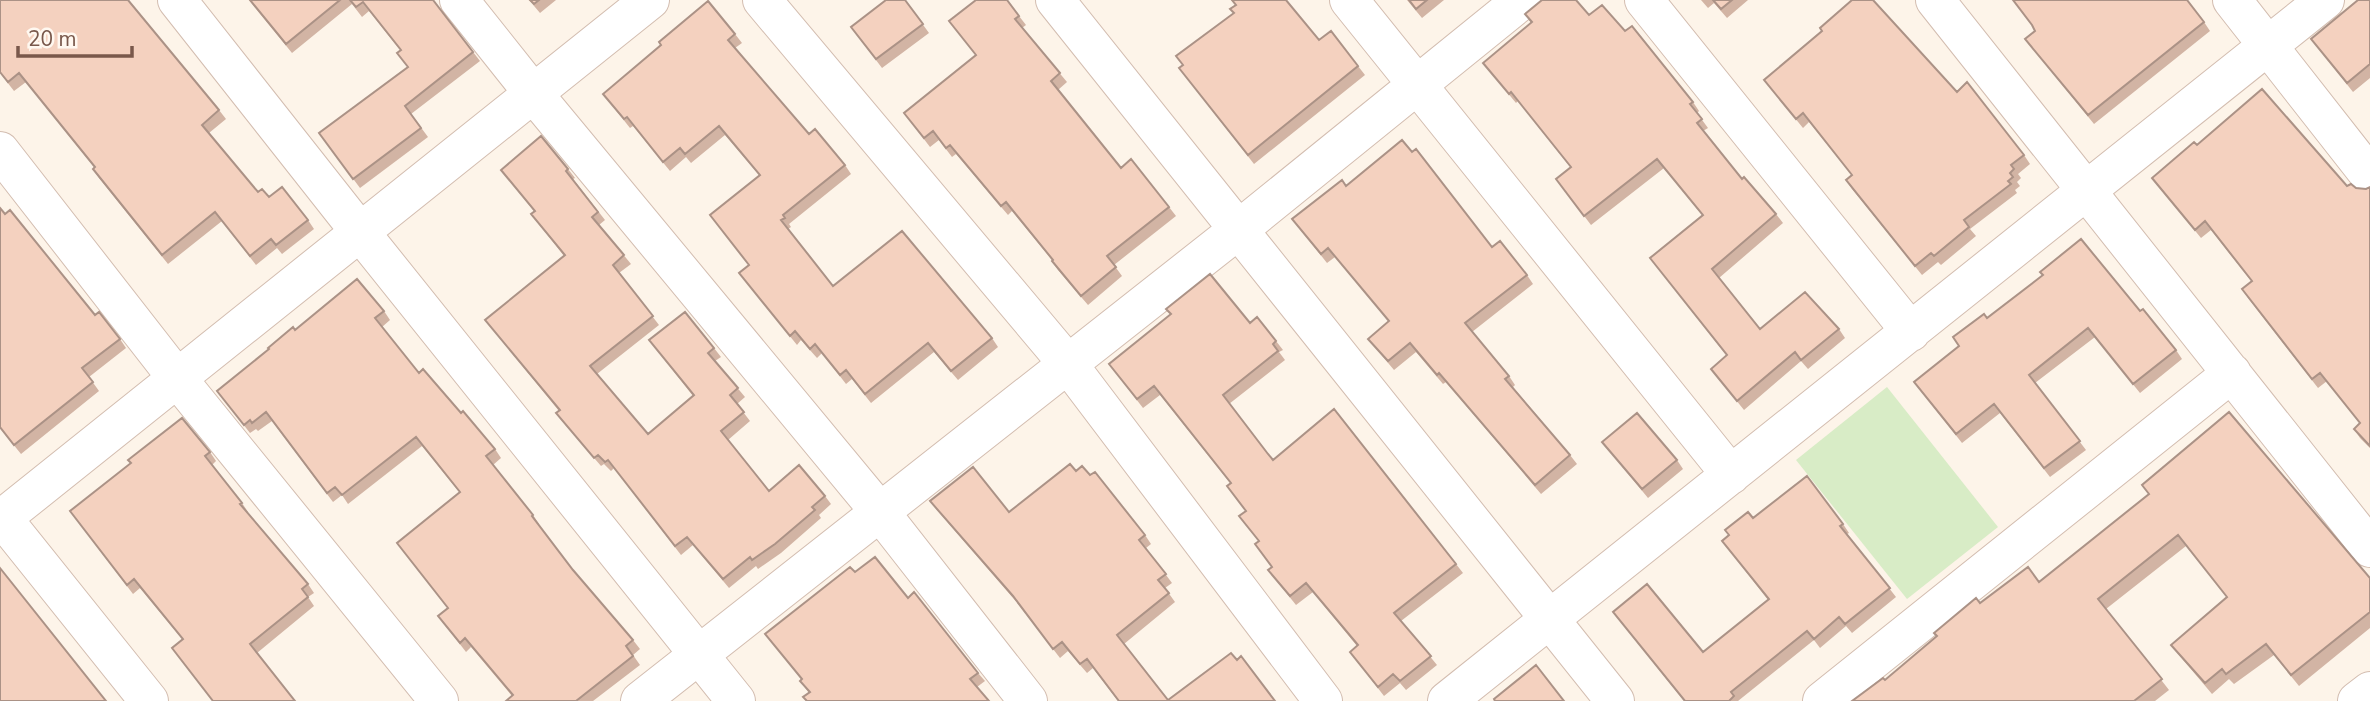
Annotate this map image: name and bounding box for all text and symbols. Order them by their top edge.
scale bar [18,14,131,58]
text: 20 m [28,25,77,53]

